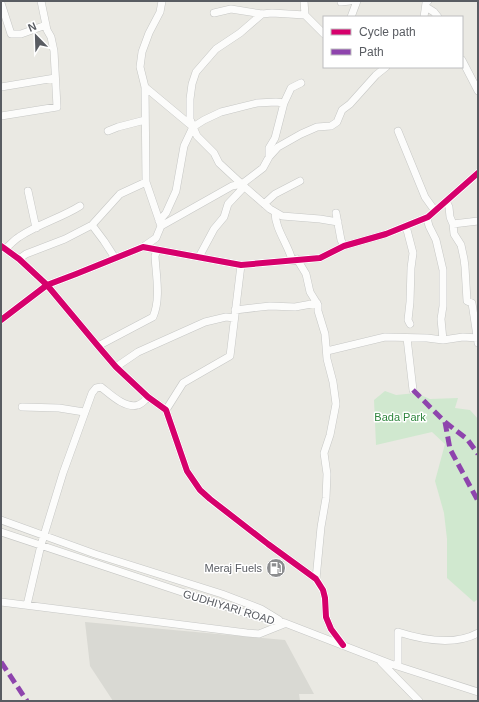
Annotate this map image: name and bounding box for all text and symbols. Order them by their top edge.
north arrow [16,16,56,56]
legend [323,16,463,68]
text: N [26,20,38,34]
text: Cycle path [359,25,416,39]
text: Path [359,45,384,59]
park label: Bada Park [374,411,426,423]
fuel station icon: Meraj Fuels [265,557,287,579]
place label: Meraj Fuels [205,562,262,574]
street label: GUDHIYARI ROAD [182,587,276,627]

